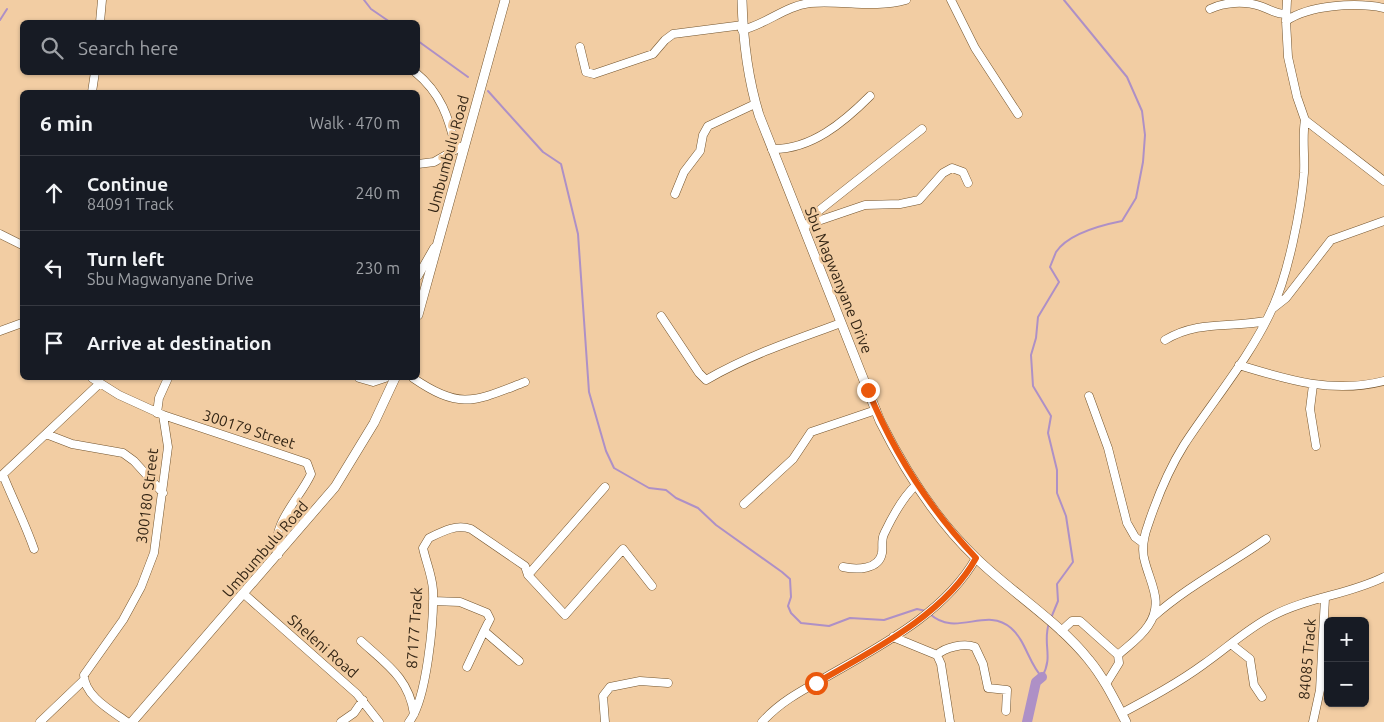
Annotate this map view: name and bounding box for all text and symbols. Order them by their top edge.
search box [20,20,420,75]
icon: search [38,34,66,62]
text: Search here [78,37,178,59]
street label: Umbumbulu Road [424,93,472,215]
text: 6 min [40,111,93,135]
text: Walk · 470 m [309,114,400,132]
text: Continue [87,173,168,195]
icon: ahead [40,179,68,207]
text: 240 m [355,184,400,202]
text: 84091 Track [87,195,174,213]
street label: Sbu Magwanyane Drive [802,204,876,356]
text: Turn left [87,248,165,270]
icon: left [40,254,68,282]
text: 230 m [355,259,400,277]
text: Sbu Magwanyane Drive [87,270,254,288]
icon: arrive [40,329,68,357]
text: Arrive at destination [87,332,272,354]
route end [857,379,880,402]
street label: 300179 Street [201,406,297,452]
street label: 300180 Street [133,447,161,545]
street label: Umbumbulu Road [219,498,311,600]
street label: 87177 Track [403,586,425,669]
street label: Sheleni Road [285,611,361,681]
street label: 84085 Track [1295,617,1319,700]
map controls [1324,617,1369,707]
button: + [1324,617,1369,662]
button: − [1324,662,1369,707]
route start [805,672,828,695]

